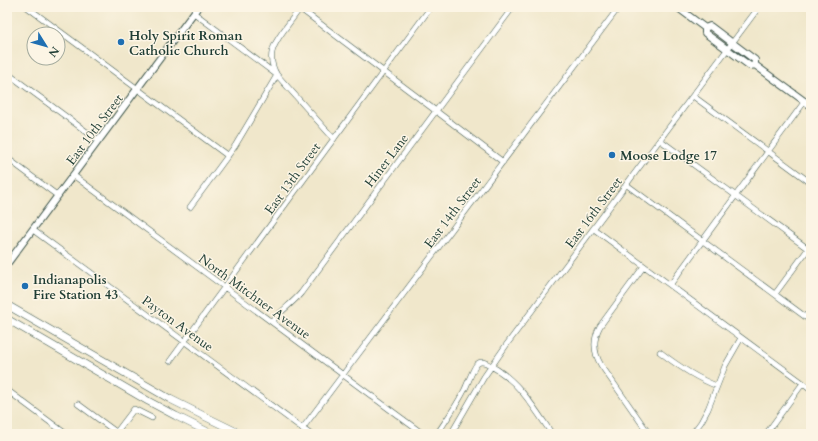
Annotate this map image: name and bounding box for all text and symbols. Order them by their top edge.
north arrow [26,26,66,66]
place label: Holy Spirit Roman Catholic Church [129,27,243,60]
marker: Holy Spirit Roman Catholic Church [116,37,126,47]
text: N [44,43,62,60]
street label: East 10th Street [62,90,128,169]
street label: Hiner Lane [361,130,413,191]
street label: East 13th Street [261,139,325,218]
place label: Moose Lodge 17 [620,147,717,165]
marker: Moose Lodge 17 [607,150,617,160]
street label: East 14th Street [420,173,486,252]
street label: East 16th Street [561,173,627,252]
street label: North Mitchner Avenue [195,250,314,344]
place label: Indianapolis Fire Station 43 [33,271,118,304]
marker: Indianapolis Fire Station 43 [20,281,30,291]
street label: Payton Avenue [138,292,217,356]

